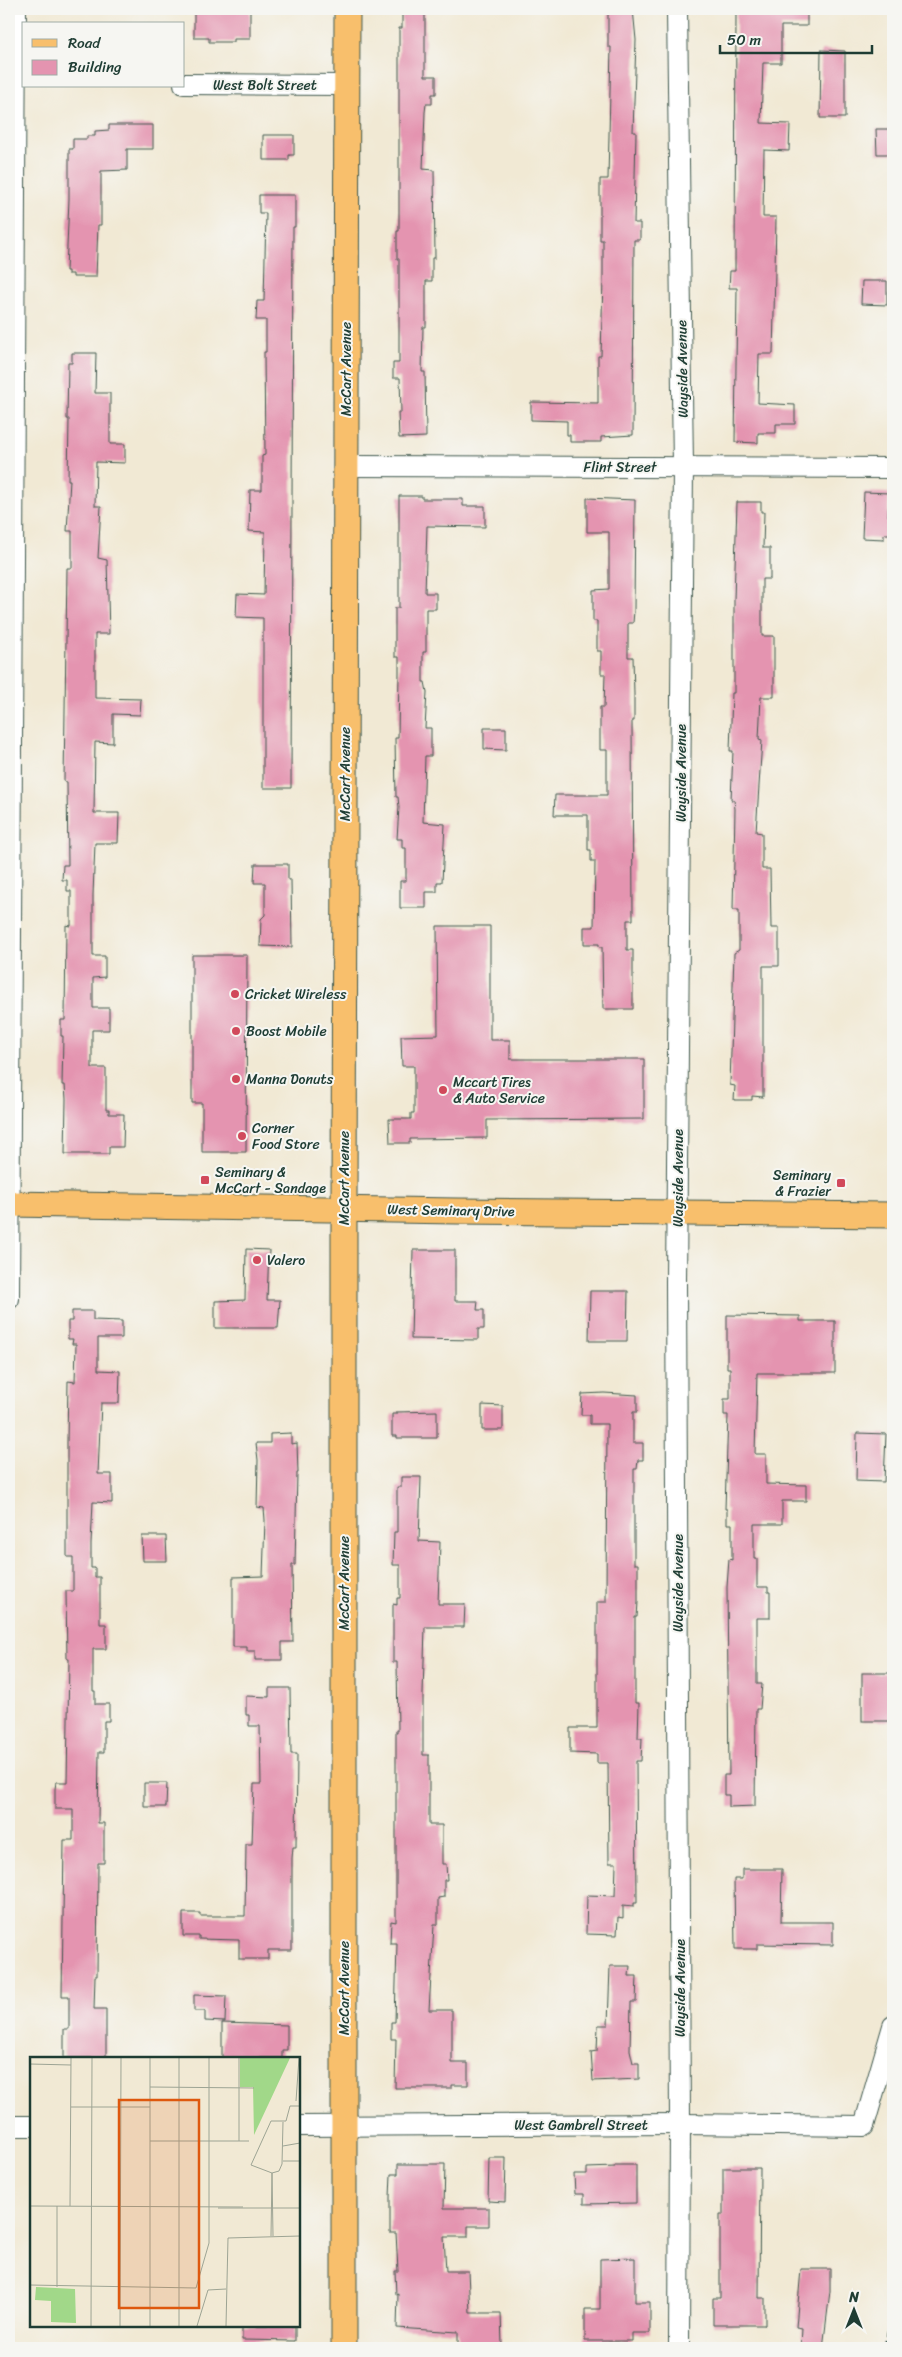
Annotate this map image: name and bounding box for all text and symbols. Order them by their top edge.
legend [22,22,185,88]
scale bar [720,22,872,54]
text: 50 m [727,27,762,53]
text: Road [68,30,101,56]
text: Building [68,54,122,80]
street label: West Bolt Street [213,73,317,98]
street label: Wayside Avenue [669,320,696,418]
street label: McCart Avenue [334,322,359,416]
street label: Flint Street [584,455,658,480]
street label: Wayside Avenue [669,724,694,822]
street label: McCart Avenue [333,727,358,821]
place label: Cricket Wireless [245,982,347,1007]
marker: Cricket Wireless [229,988,241,1000]
place label: Boost Mobile [246,1019,327,1044]
marker: Boost Mobile [230,1025,242,1037]
place label: Manna Donuts [246,1067,334,1092]
place label: Mccart Tires & Auto Service [453,1070,545,1111]
marker: Manna Donuts [230,1073,242,1085]
marker: Mccart Tires & Auto Service [437,1084,449,1096]
place label: Corner Food Store [252,1116,320,1157]
street label: Wayside Avenue [666,1129,691,1227]
marker: Corner Food Store [236,1130,248,1142]
street label: McCart Avenue [332,1131,357,1225]
place label: Seminary & McCart - Sandage [215,1160,326,1201]
place label: Seminary & Frazier [773,1163,832,1204]
marker: Seminary & McCart - Sandage [199,1174,211,1186]
marker: Seminary & Frazier [835,1177,847,1189]
street label: West Seminary Drive [387,1197,515,1224]
place label: Valero [267,1248,305,1273]
marker: Valero [251,1254,263,1266]
street label: Wayside Avenue [666,1534,691,1632]
street label: McCart Avenue [332,1536,357,1630]
street label: Wayside Avenue [668,1939,693,2037]
street label: McCart Avenue [332,1941,357,2035]
inset map [30,2057,300,2327]
street label: West Gambrell Street [514,2113,648,2138]
north arrow [830,2284,880,2334]
text: N [848,2285,859,2310]

